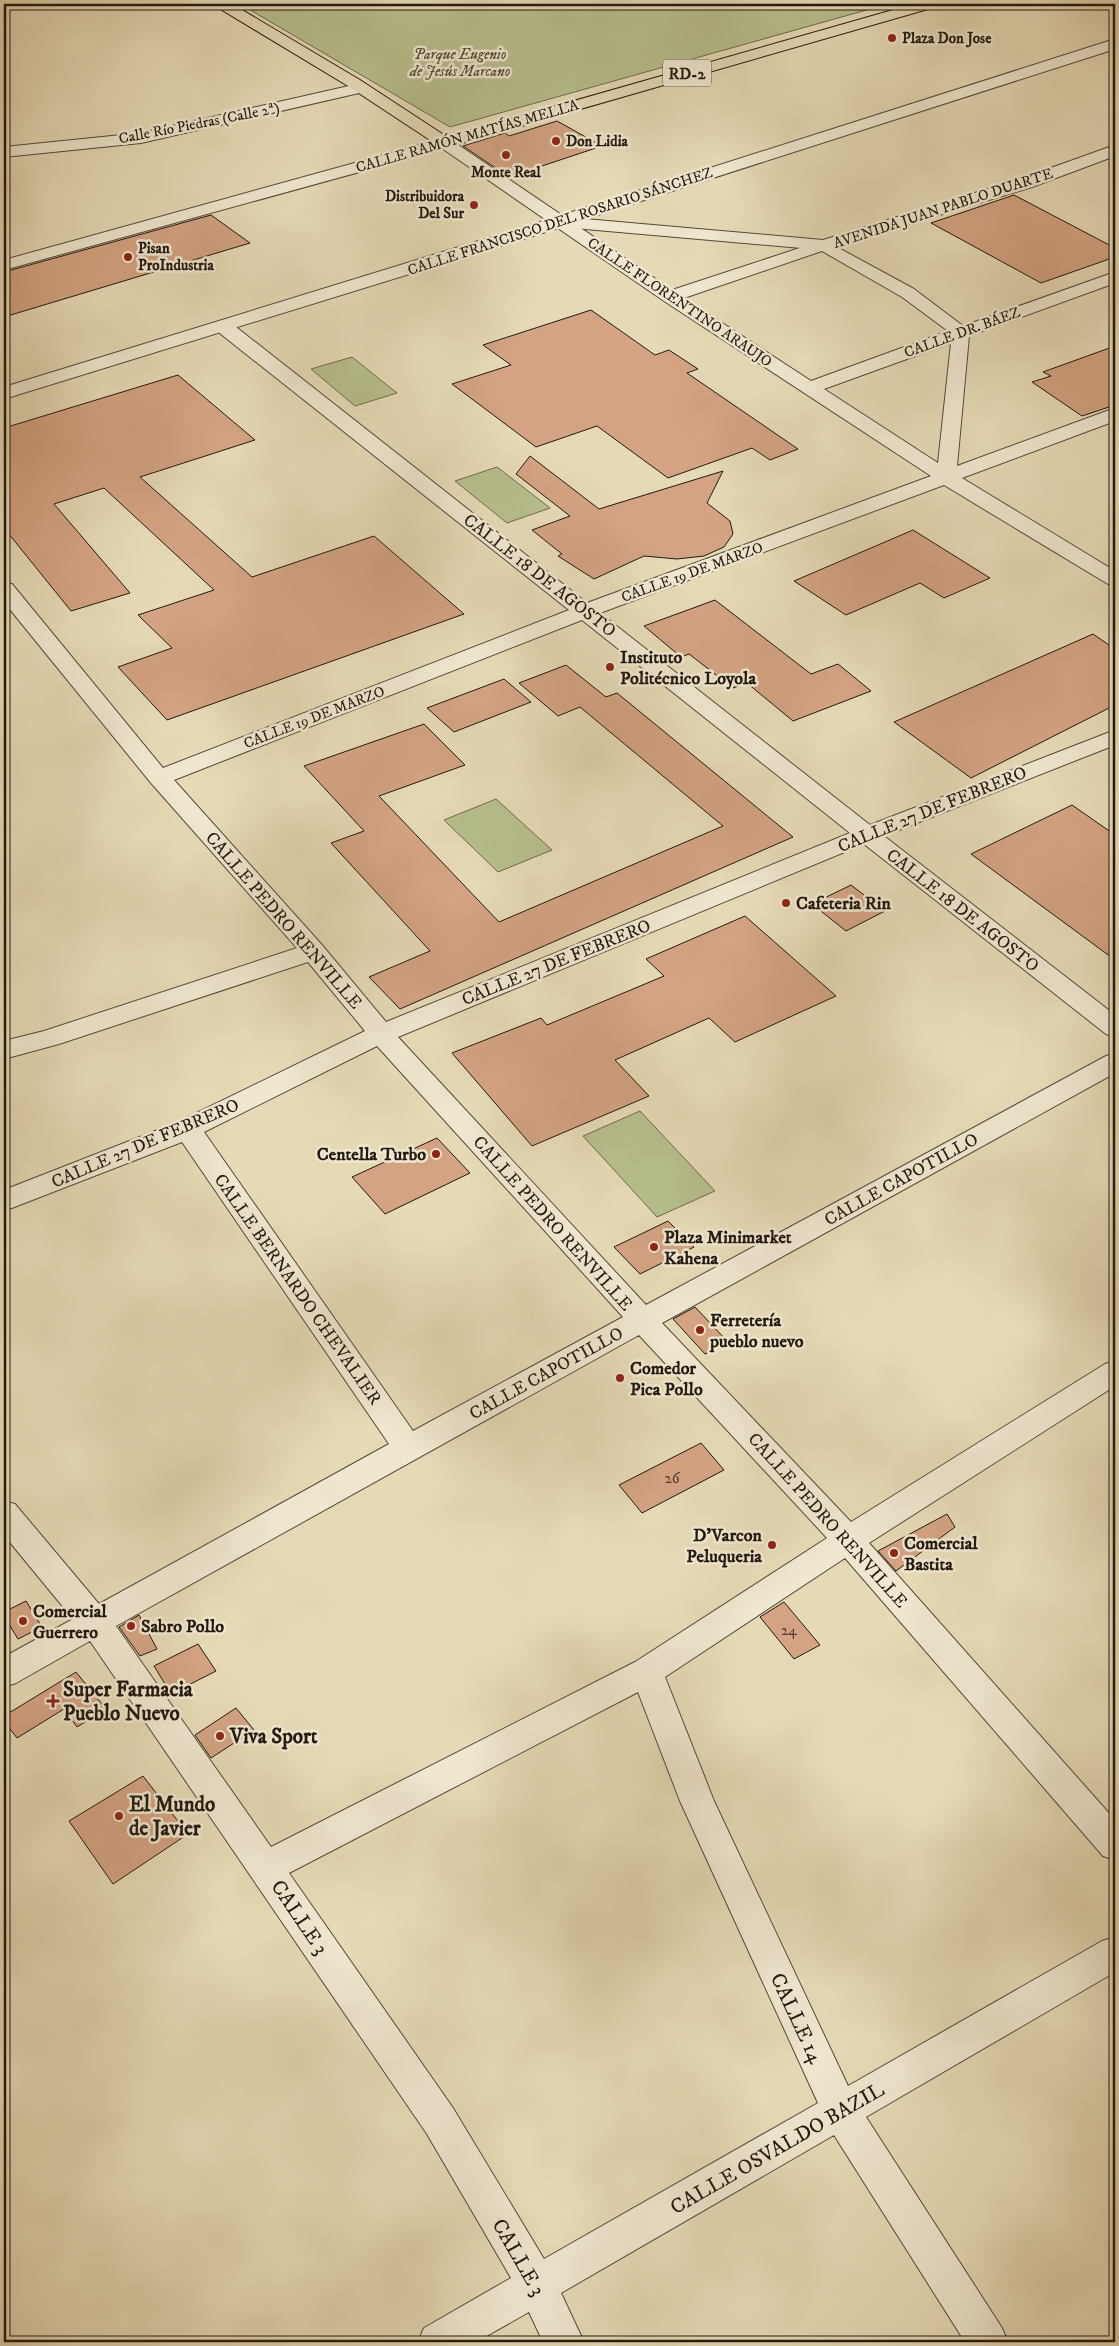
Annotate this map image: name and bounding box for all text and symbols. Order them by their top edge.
place label: Plaza Don Jose [902,29,992,48]
marker: Plaza Don Jose [886,32,898,44]
park label: Parque Eugenio de Jesús Marcano [409,45,511,81]
road number: RD-2 [663,59,711,86]
street label: CALLE RAMÓN MATÍAS MELLA [353,94,581,177]
street label: Calle Río Piedras (Calle 2ª) [117,99,281,148]
place label: Don Lidia [566,132,629,151]
marker: Don Lidia [550,135,562,147]
marker: Monte Real [500,149,512,161]
street label: CALLE FRANCISCO DEL ROSARIO SÁNCHEZ [405,162,715,280]
place label: Monte Real [471,163,541,182]
street label: AVENIDA JUAN PABLO DUARTE [831,164,1056,253]
place label: Distribuidora Del Sur [385,187,465,223]
marker: Distribuidora Del Sur [468,199,480,211]
street label: CALLE FLORENTINO ARAUJO [584,233,776,371]
place label: Pisan ProIndustria [138,239,214,275]
marker: Pisan ProIndustria [122,251,134,263]
street label: CALLE DR. BÁEZ [901,302,1023,362]
street label: CALLE 18 DE AGOSTO [459,509,620,642]
street label: CALLE 19 DE MARZO [619,538,766,607]
place label: Instituto Politécnico Loyola [620,647,756,690]
marker: Instituto Politécnico Loyola [604,661,616,673]
street label: CALLE 19 DE MARZO [241,682,387,753]
street label: CALLE 27 DE FEBRERO [835,762,1030,858]
street label: CALLE PEDRO RENVILLE [200,827,366,1014]
street label: CALLE 18 DE AGOSTO [882,844,1043,977]
place label: Cafeteria Rin [796,893,891,915]
marker: Cafeteria Rin [780,897,792,909]
street label: CALLE 27 DE FEBRERO [459,915,654,1011]
street label: CALLE 27 DE FEBRERO [48,1094,243,1193]
street label: CALLE CAPOTILLO [821,1128,982,1231]
street label: CALLE PEDRO RENVILLE [468,1132,637,1316]
place label: Centella Turbo [317,1144,426,1166]
marker: Centella Turbo [430,1148,442,1160]
street label: CALLE BERNARDO CHEVALIER [209,1170,386,1409]
place label: Plaza Minimarket Kahena [664,1227,792,1270]
marker: Plaza Minimarket Kahena [648,1241,660,1253]
place label: Ferretería pueblo nuevo [709,1310,804,1353]
street label: CALLE CAPOTILLO [466,1322,627,1425]
marker: Ferretería pueblo nuevo [694,1324,706,1336]
place label: Comedor Pica Pollo [630,1358,703,1401]
marker: Comedor Pica Pollo [614,1372,626,1384]
street label: CALLE PEDRO RENVILLE [743,1429,912,1613]
house number: 26 [664,1469,681,1488]
place label: D'Varcon Peluqueria [686,1525,763,1568]
place label: Comercial Bastita [904,1533,978,1576]
marker: D'Varcon Peluqueria [766,1539,778,1551]
marker: Comercial Bastita [888,1547,900,1559]
place label: Comercial Guerrero [33,1601,107,1644]
marker: Comercial Guerrero [17,1615,29,1627]
place label: Sabro Pollo [141,1616,224,1638]
marker: Sabro Pollo [125,1620,137,1632]
house number: 24 [781,1621,797,1640]
place label: Super Farmacia Pueblo Nuevo [63,1677,194,1727]
marker: Super Farmacia Pueblo Nuevo [47,1695,59,1707]
place label: Viva Sport [229,1724,318,1750]
marker: Viva Sport [214,1730,226,1742]
place label: El Mundo de Javier [129,1792,215,1842]
marker: El Mundo de Javier [113,1810,125,1822]
street label: CALLE 3 [265,1875,334,1960]
street label: CALLE 14 [764,1969,829,2069]
street label: CALLE OSVALDO BAZIL [666,2077,889,2221]
street label: CALLE 3 [486,2214,551,2301]

